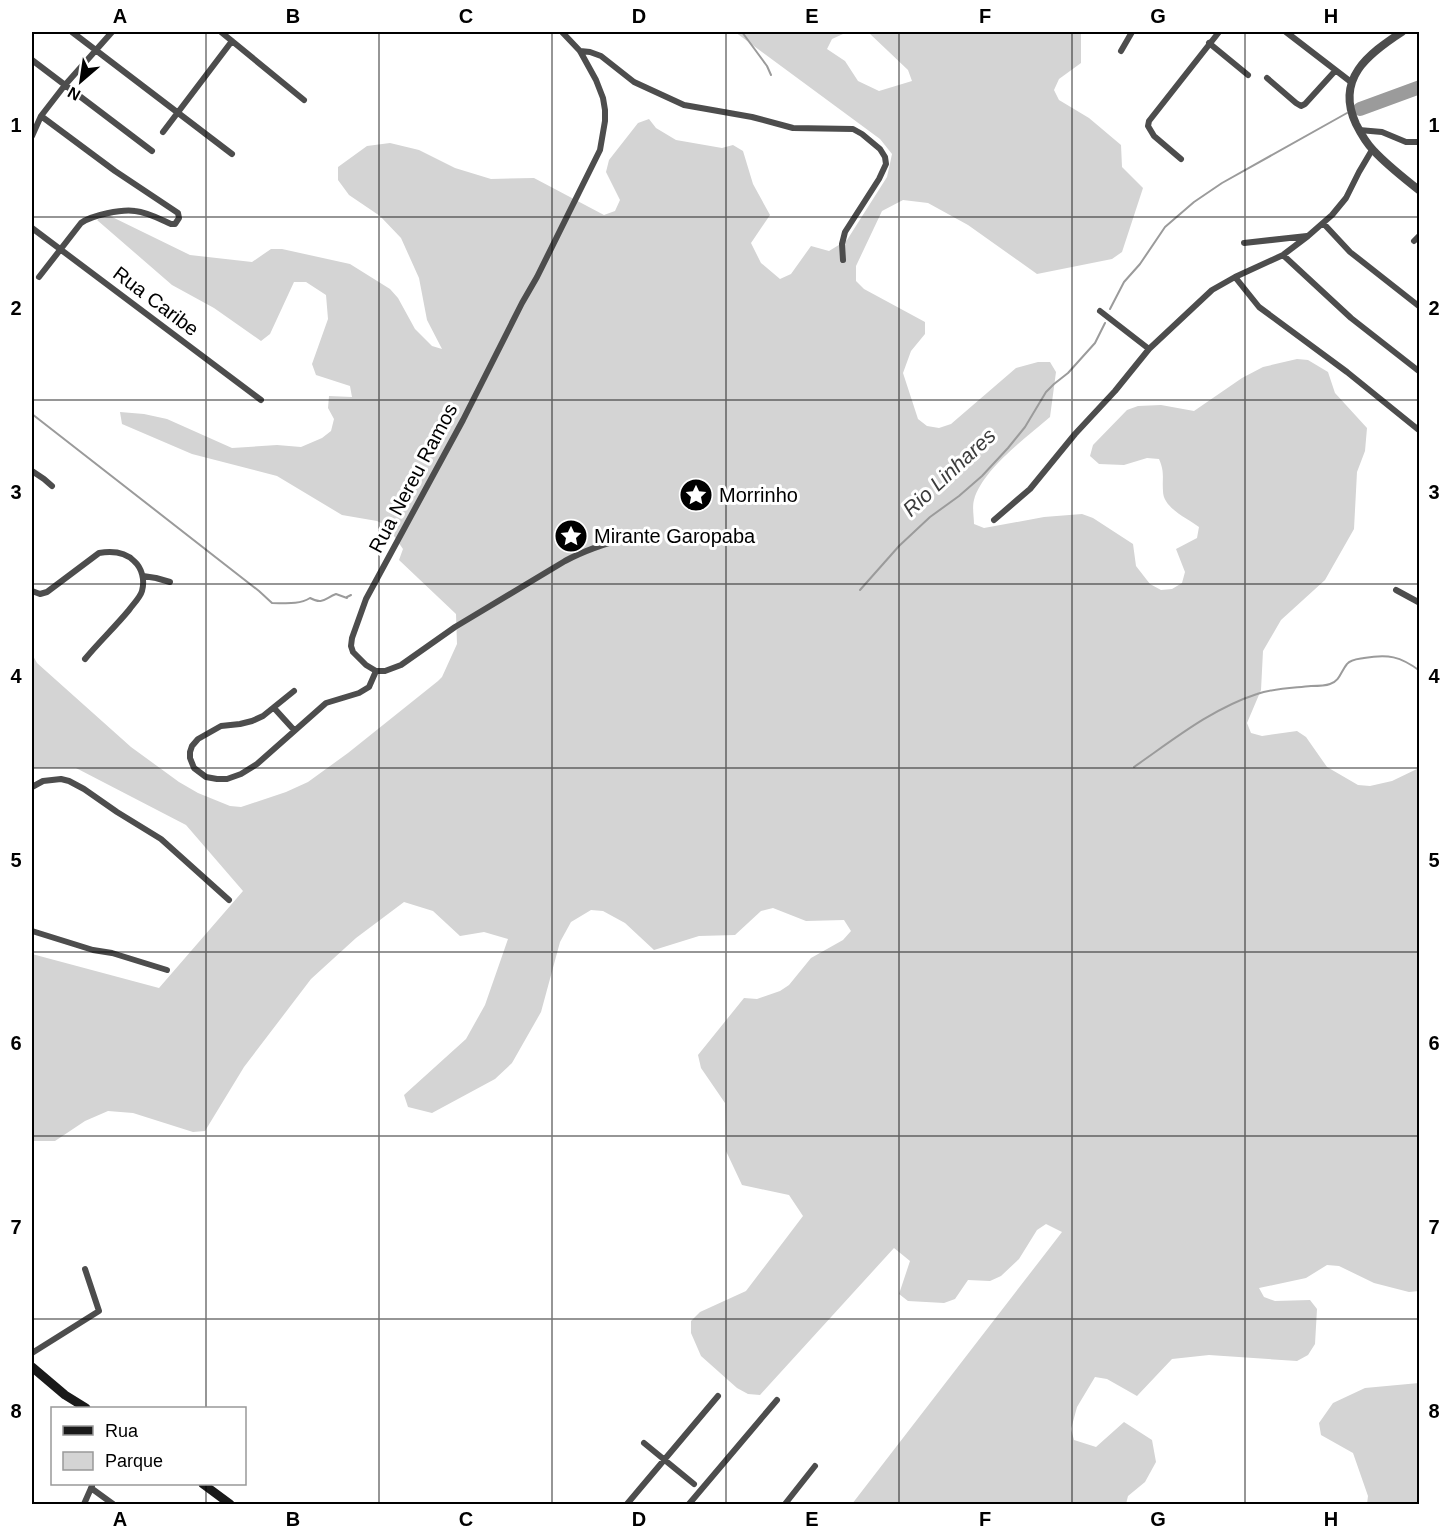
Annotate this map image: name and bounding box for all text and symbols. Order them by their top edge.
text: A [113,5,127,27]
text: B [286,5,300,27]
text: C [459,5,473,27]
text: D [632,5,646,27]
text: E [805,5,819,27]
text: F [979,5,991,27]
text: G [1150,5,1166,27]
text: H [1324,5,1338,27]
north arrow [51,51,111,111]
text: N [65,83,83,104]
text: 1 [10,114,22,136]
text: 1 [1428,114,1440,136]
street label: Rua Caribe [109,262,203,340]
text: 2 [10,297,22,319]
text: 2 [1428,297,1440,319]
street label: Rua Nereu Ramos [364,400,462,556]
water label: Rio Linhares [898,423,1000,521]
place icon: Morrinho [678,477,714,513]
text: 3 [10,481,22,503]
text: 3 [1428,481,1440,503]
place label: Morrinho [719,484,798,506]
place icon: Mirante Garopaba [553,518,589,554]
place label: Mirante Garopaba [594,525,756,547]
text: 4 [10,665,22,687]
text: 4 [1428,665,1440,687]
text: 5 [10,849,22,871]
text: 5 [1428,849,1440,871]
text: 6 [10,1032,22,1054]
text: 6 [1428,1032,1440,1054]
text: 7 [10,1216,22,1238]
text: 7 [1428,1216,1440,1238]
text: 8 [10,1400,22,1422]
text: 8 [1428,1400,1440,1422]
legend [51,1407,246,1485]
text: Rua [105,1421,139,1441]
text: Parque [105,1451,163,1471]
text: A [113,1508,127,1530]
text: B [286,1508,300,1530]
text: C [459,1508,473,1530]
text: D [632,1508,646,1530]
text: E [805,1508,819,1530]
text: F [979,1508,991,1530]
text: G [1150,1508,1166,1530]
text: H [1324,1508,1338,1530]

